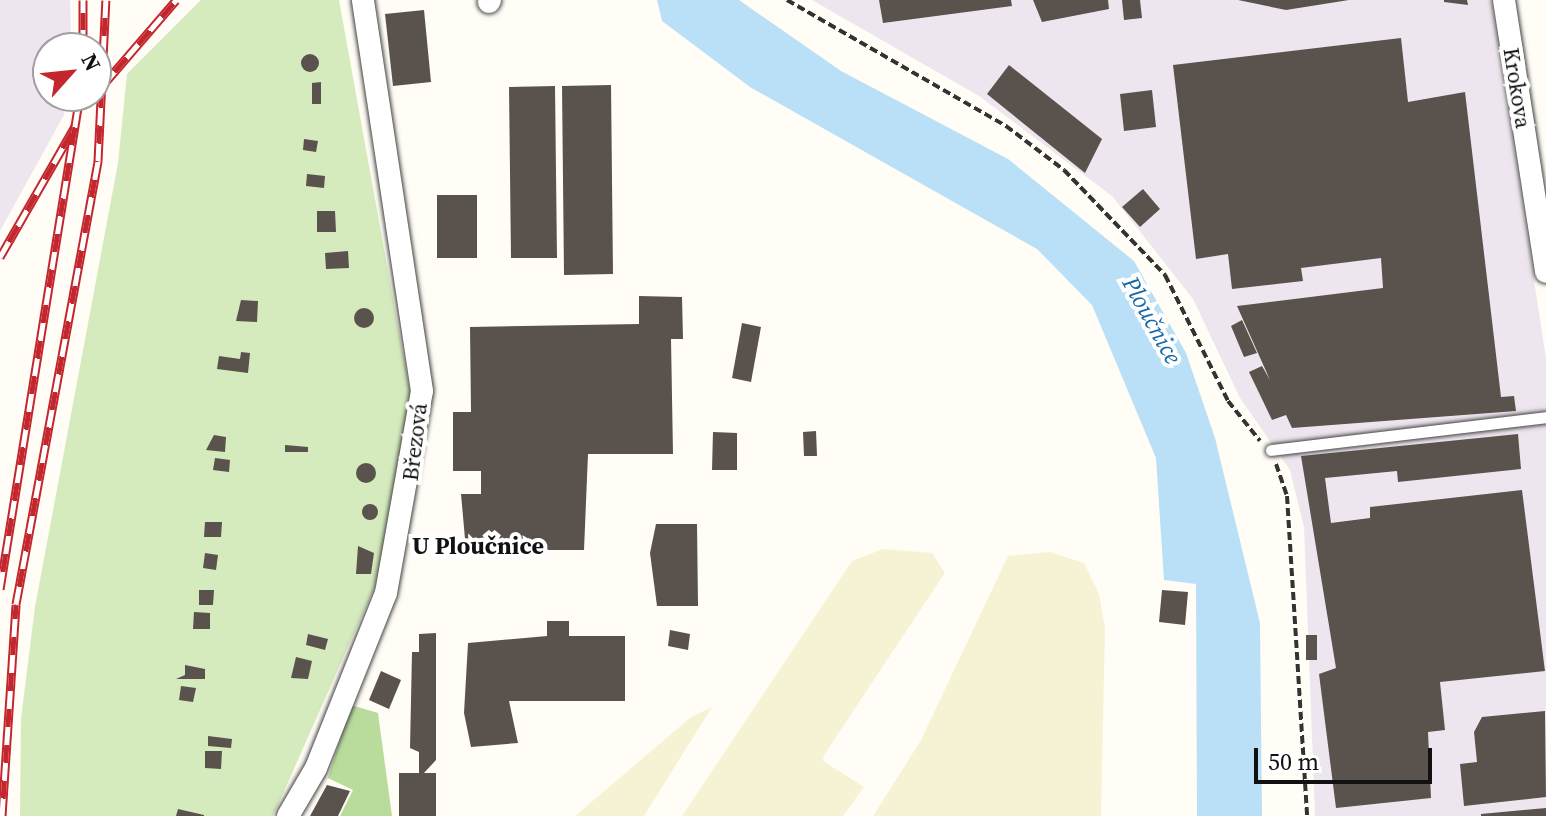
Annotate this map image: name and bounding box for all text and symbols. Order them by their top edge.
north arrow [32,32,112,112]
street label: Krokova [1498,46,1536,130]
text: N [75,48,109,76]
water label: Ploučnice [1116,271,1188,369]
street label: Březová [397,402,433,482]
district label: U Ploučnice [412,532,544,560]
scale bar [1258,732,1436,782]
text: 50 m [1268,745,1319,778]

